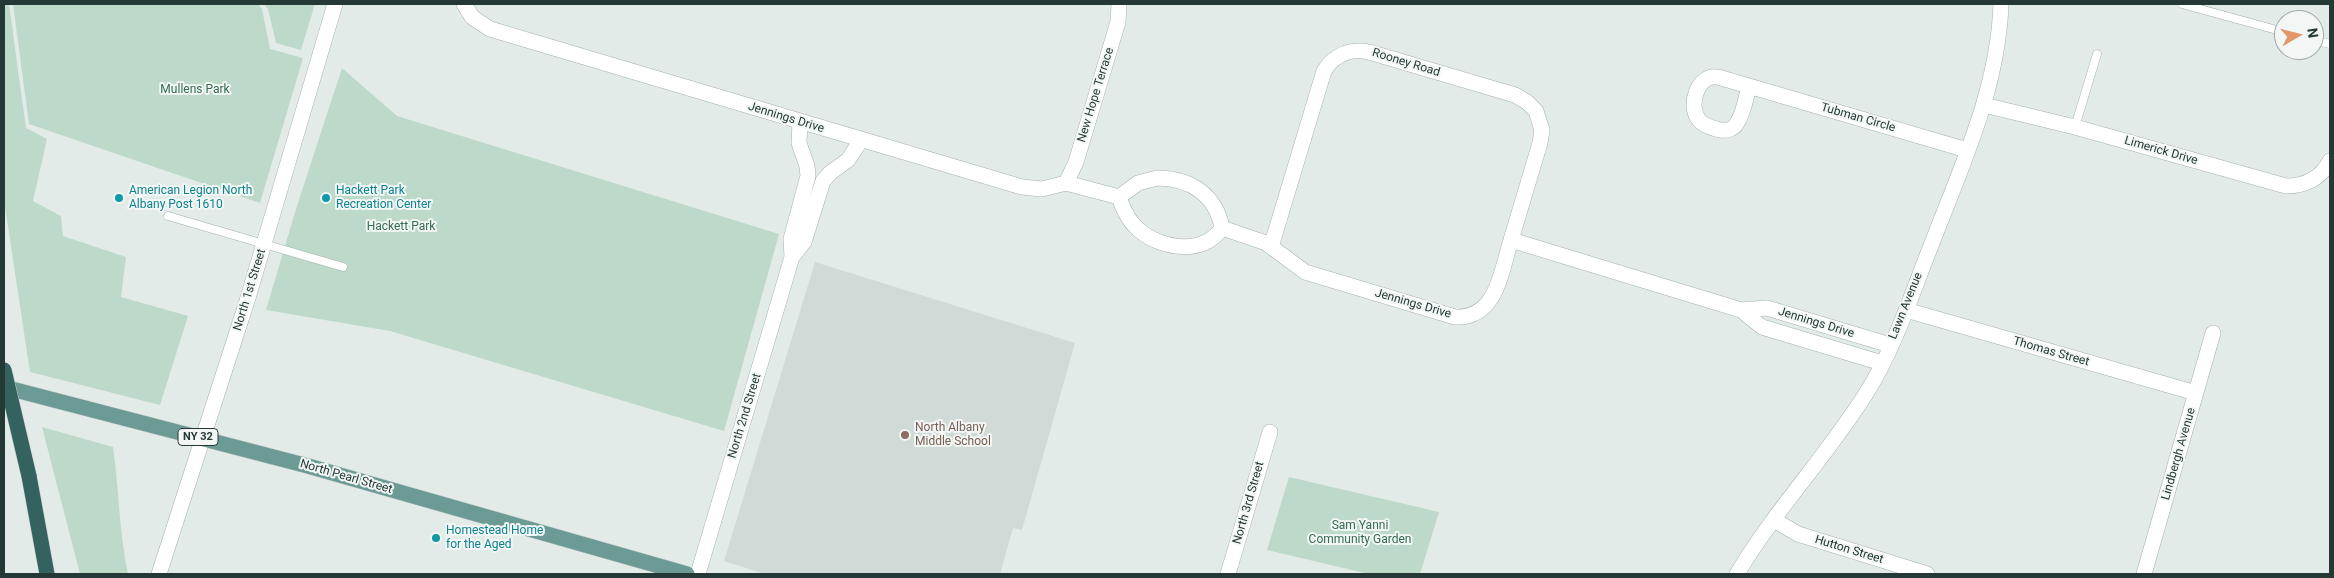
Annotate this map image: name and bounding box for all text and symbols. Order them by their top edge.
north arrow [2274,10,2324,60]
text: N [2304,27,2321,39]
street label: New Hope Terrace [1075,46,1117,144]
street label: Rooney Road [1370,46,1442,80]
park label: Mullens Park [160,83,230,97]
street label: Jennings Drive [746,100,826,136]
street label: Tubman Circle [1819,100,1897,136]
street label: Limerick Drive [2123,134,2199,168]
place label: American Legion North Albany Post 1610 [129,184,252,212]
place label: Hackett Park Recreation Center [336,184,431,212]
marker: American Legion North Albany Post 1610 [113,192,125,204]
marker: Hackett Park Recreation Center [320,192,332,204]
park label: Hackett Park [367,220,435,234]
street label: North 1st Street [231,247,269,333]
street label: Lawn Avenue [1886,270,1926,342]
street label: Jennings Drive [1373,286,1453,322]
street label: Jennings Drive [1776,305,1856,341]
street label: Thomas Street [2011,334,2091,370]
street label: North 2nd Street [725,372,765,460]
street label: Lindbergh Avenue [2159,406,2199,502]
place label: North Albany Middle School [915,421,991,449]
road number: NY 32 [178,428,218,446]
marker: North Albany Middle School [899,429,911,441]
street label: North Pearl Street [298,457,394,497]
street label: North 3rd Street [1230,460,1268,546]
park label: Sam Yanni Community Garden [1309,519,1411,547]
place label: Homestead Home for the Aged [446,524,543,552]
marker: Homestead Home for the Aged [430,532,442,544]
street label: Hutton Street [1813,533,1885,567]

